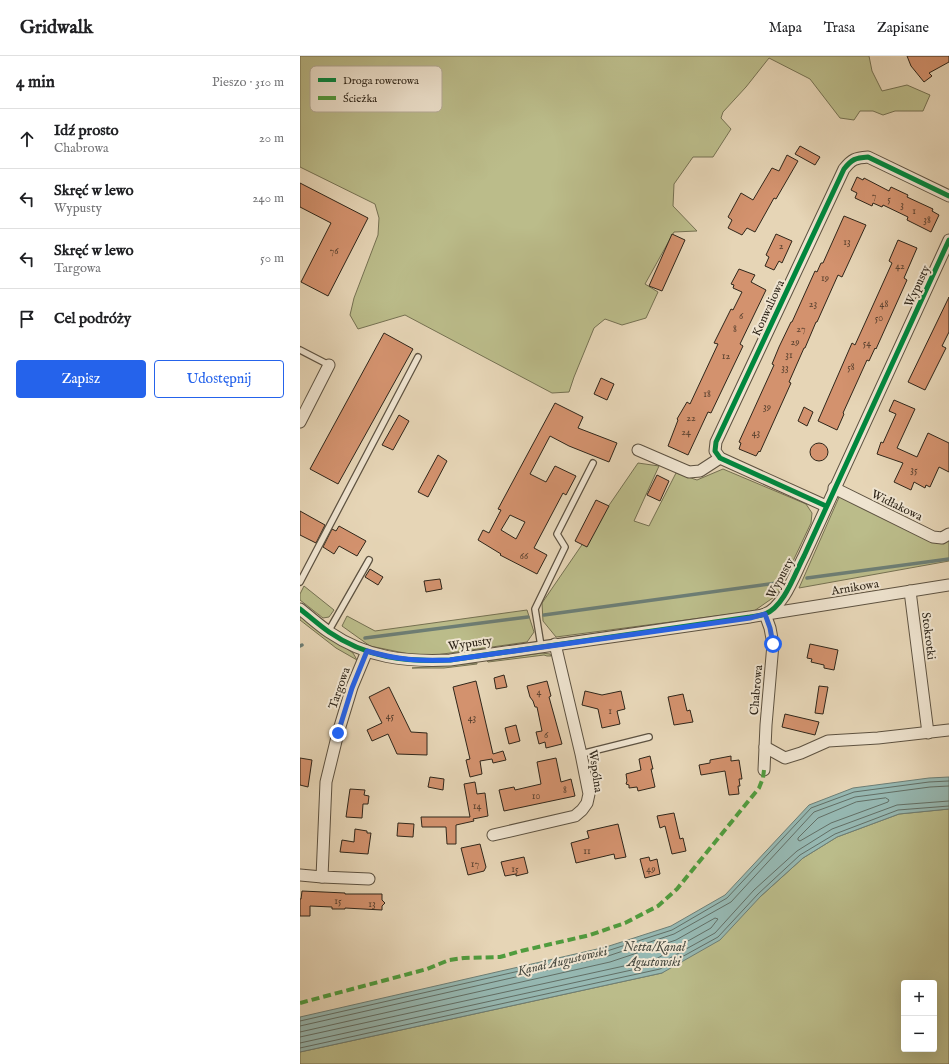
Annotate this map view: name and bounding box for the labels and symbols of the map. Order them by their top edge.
legend [310,66,442,112]
text: Droga rowerowa [343,74,419,88]
text: Ścieżka [343,92,377,106]
house number: 7 [872,190,877,203]
house number: 5 [887,193,891,206]
house number: 3 [900,199,904,212]
house number: 1 [912,205,916,218]
house number: 38 [923,214,931,227]
house number: 13 [843,236,851,249]
house number: 2 [779,240,784,253]
house number: 76 [330,245,339,258]
house number: 42 [895,260,905,273]
street label: Wypusty [901,263,935,310]
house number: 19 [821,272,829,285]
street label: Konwaliowa [749,277,788,339]
house number: 23 [809,298,817,311]
house number: 48 [880,298,888,311]
house number: 6 [739,310,744,323]
house number: 50 [875,312,883,325]
house number: 8 [733,323,737,336]
house number: 27 [796,323,806,336]
house number: 29 [790,336,800,349]
house number: 54 [863,337,871,350]
house number: 31 [785,349,793,362]
house number: 12 [722,350,731,363]
house number: 58 [847,361,855,374]
house number: 33 [781,362,789,375]
house number: 18 [703,388,711,401]
house number: 39 [763,401,771,414]
house number: 22 [686,412,696,425]
house number: 24 [681,426,691,439]
house number: 43 [752,427,761,440]
house number: 35 [910,464,918,477]
street label: Widłakowa [869,487,926,525]
house number: 66 [520,550,529,563]
street label: Wypusty [763,555,799,602]
street label: Arnikowa [829,576,881,599]
street label: Stokrotki [918,611,939,661]
street label: Wypusty [447,633,493,655]
route start [764,635,782,653]
street label: Targowa [325,664,354,711]
street label: Chabrowa [747,664,766,716]
house number: 4 [537,686,542,699]
house number: 1 [608,705,612,718]
house number: 45 [386,710,395,723]
house number: 43 [468,712,477,725]
route end [329,724,347,742]
house number: 6 [544,729,549,742]
street label: Wspólna [584,749,606,794]
house number: 8 [563,784,567,797]
house number: 10 [532,790,540,803]
house number: 14 [473,800,481,813]
house number: 11 [583,845,591,858]
house number: 17 [471,858,480,871]
house number: 15 [511,863,519,876]
house number: 49 [646,863,656,876]
house number: 15 [334,895,342,908]
house number: 13 [368,898,376,911]
water label: Netta/Kanał Agustowski [623,939,686,972]
water label: Kanał Augustowski [515,943,610,981]

